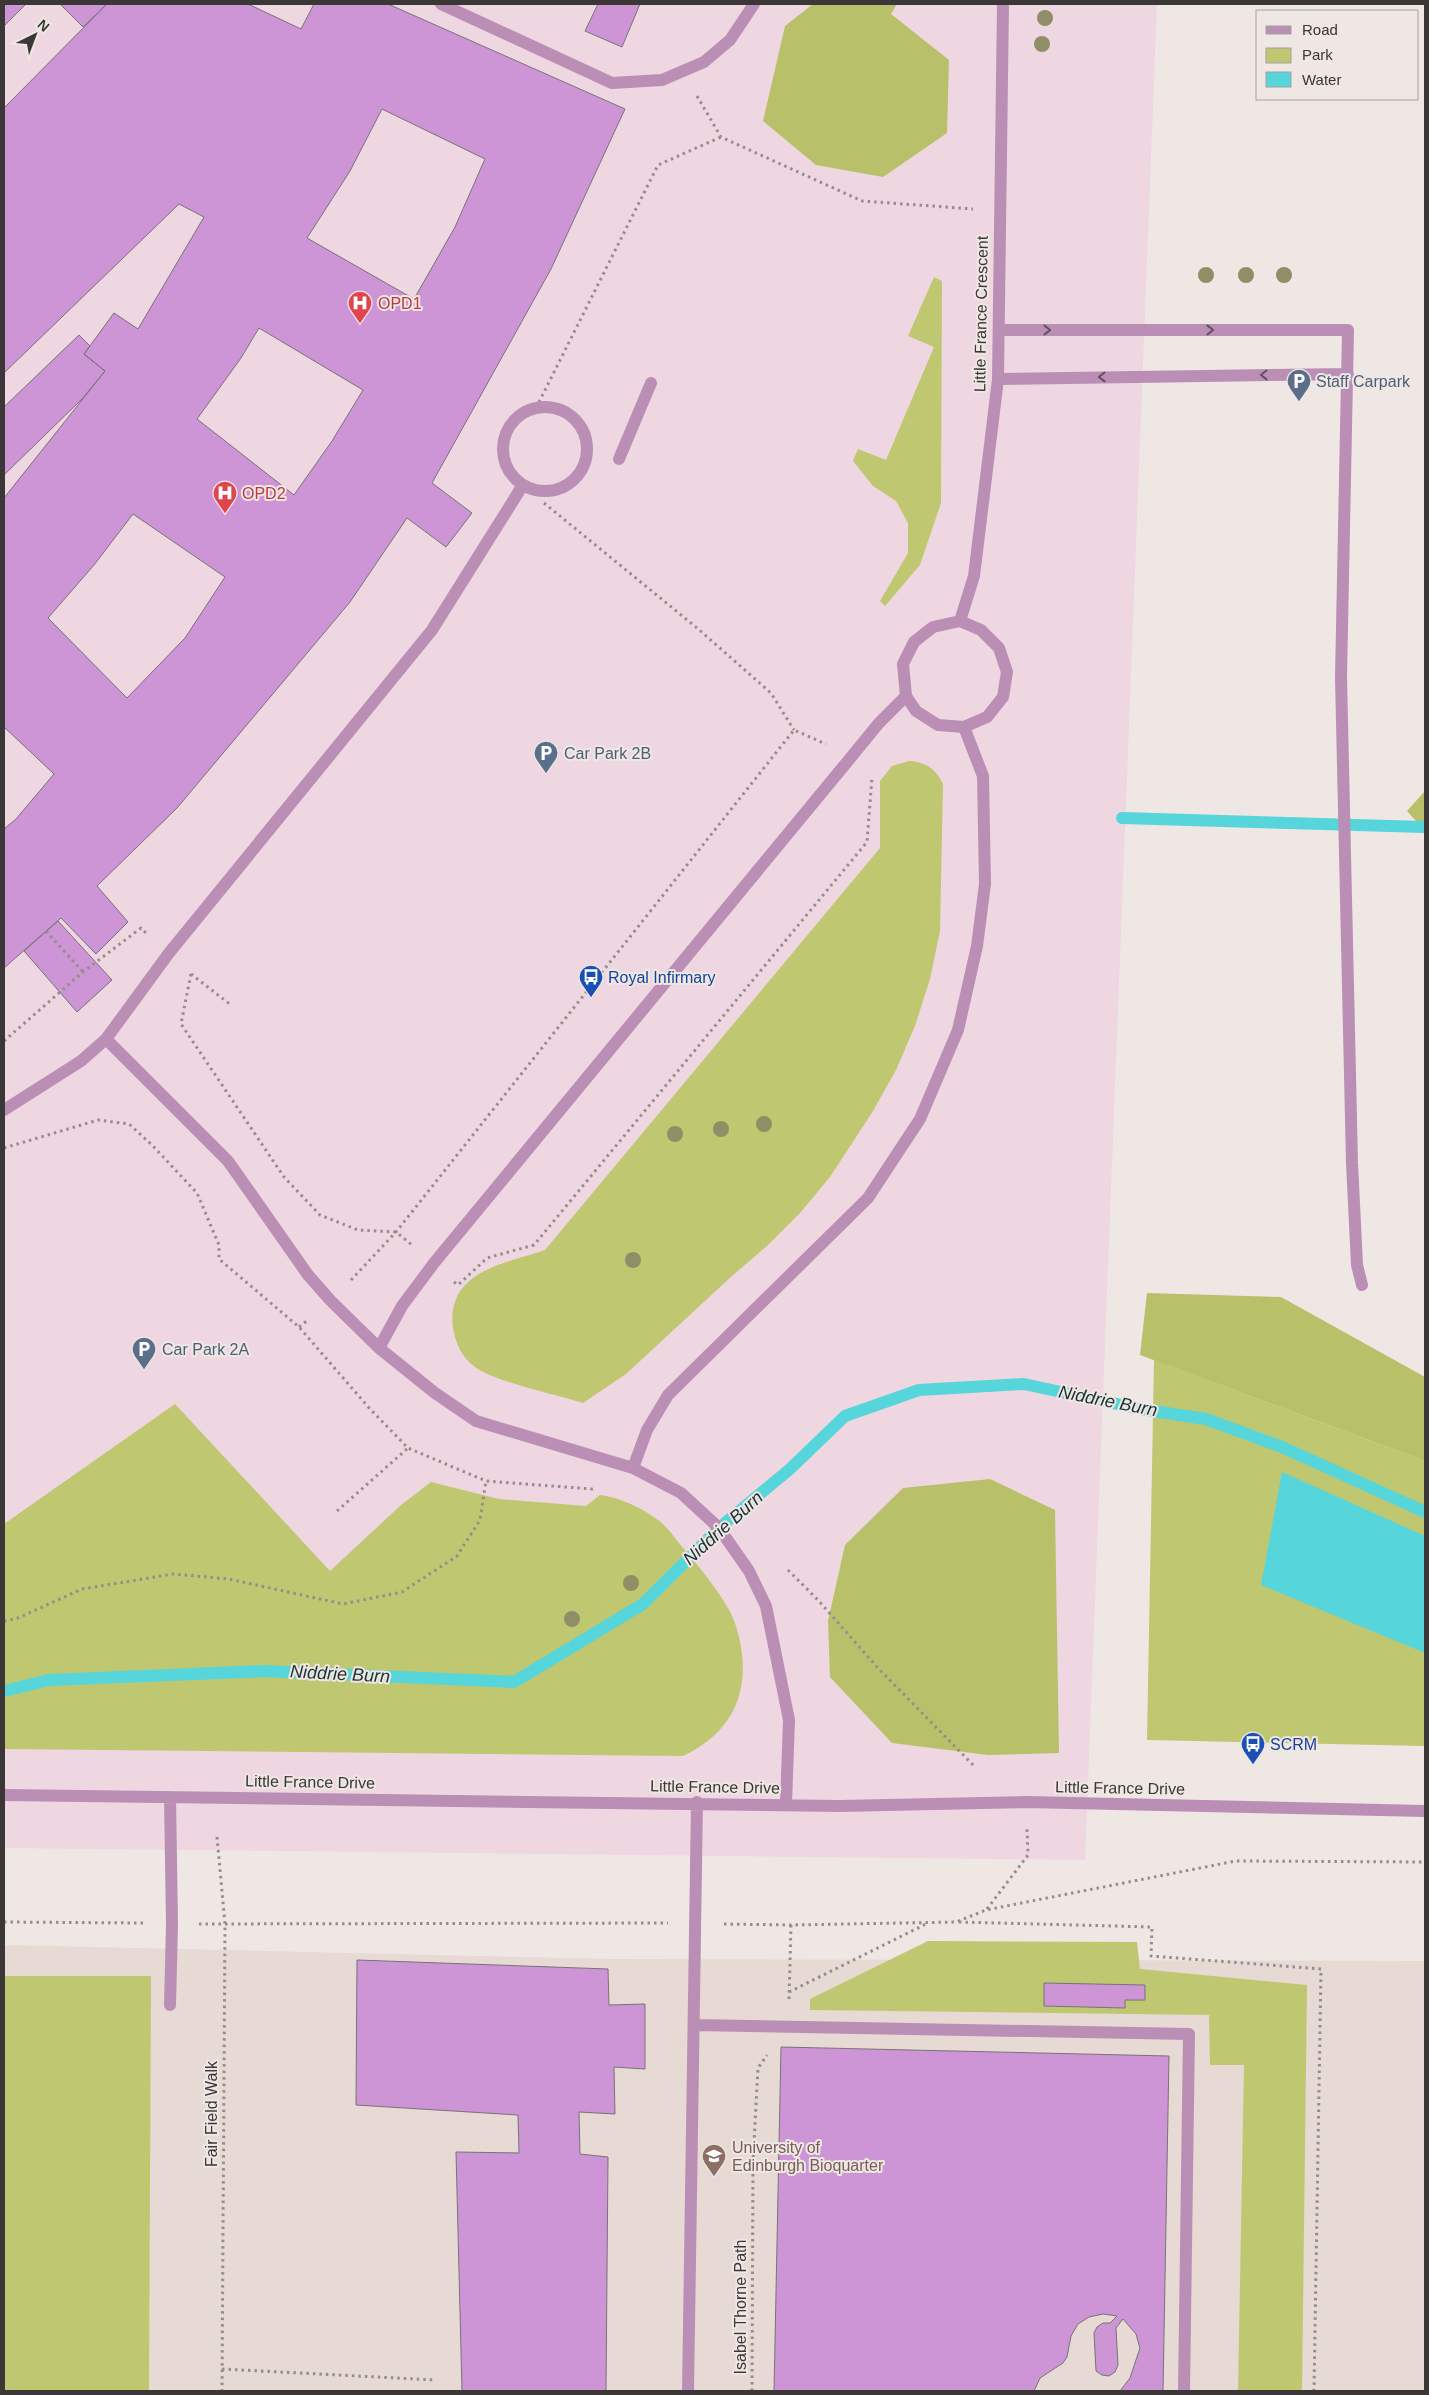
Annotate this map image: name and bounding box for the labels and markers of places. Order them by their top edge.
hospital icon: OPD1 [347,290,373,324]
place label: OPD1 [378,295,422,312]
parking icon: Staff Carpark [1286,368,1312,402]
place label: Staff Carpark [1316,373,1411,390]
hospital icon: OPD2 [212,480,238,514]
place label: OPD2 [242,485,286,502]
parking icon: Car Park 2B [533,740,559,774]
place label: Car Park 2B [564,745,651,762]
bus stop icon: Royal Infirmary [578,964,604,998]
place label: Royal Infirmary [608,969,716,986]
parking icon: Car Park 2A [131,1336,157,1370]
place label: Car Park 2A [162,1341,249,1358]
bus stop icon: SCRM [1240,1731,1266,1765]
place label: SCRM [1270,1736,1317,1753]
place label: University of Edinburgh Bioquarter [732,2139,884,2174]
school or university icon: University of Edinburgh Bioquarter [701,2143,727,2177]

